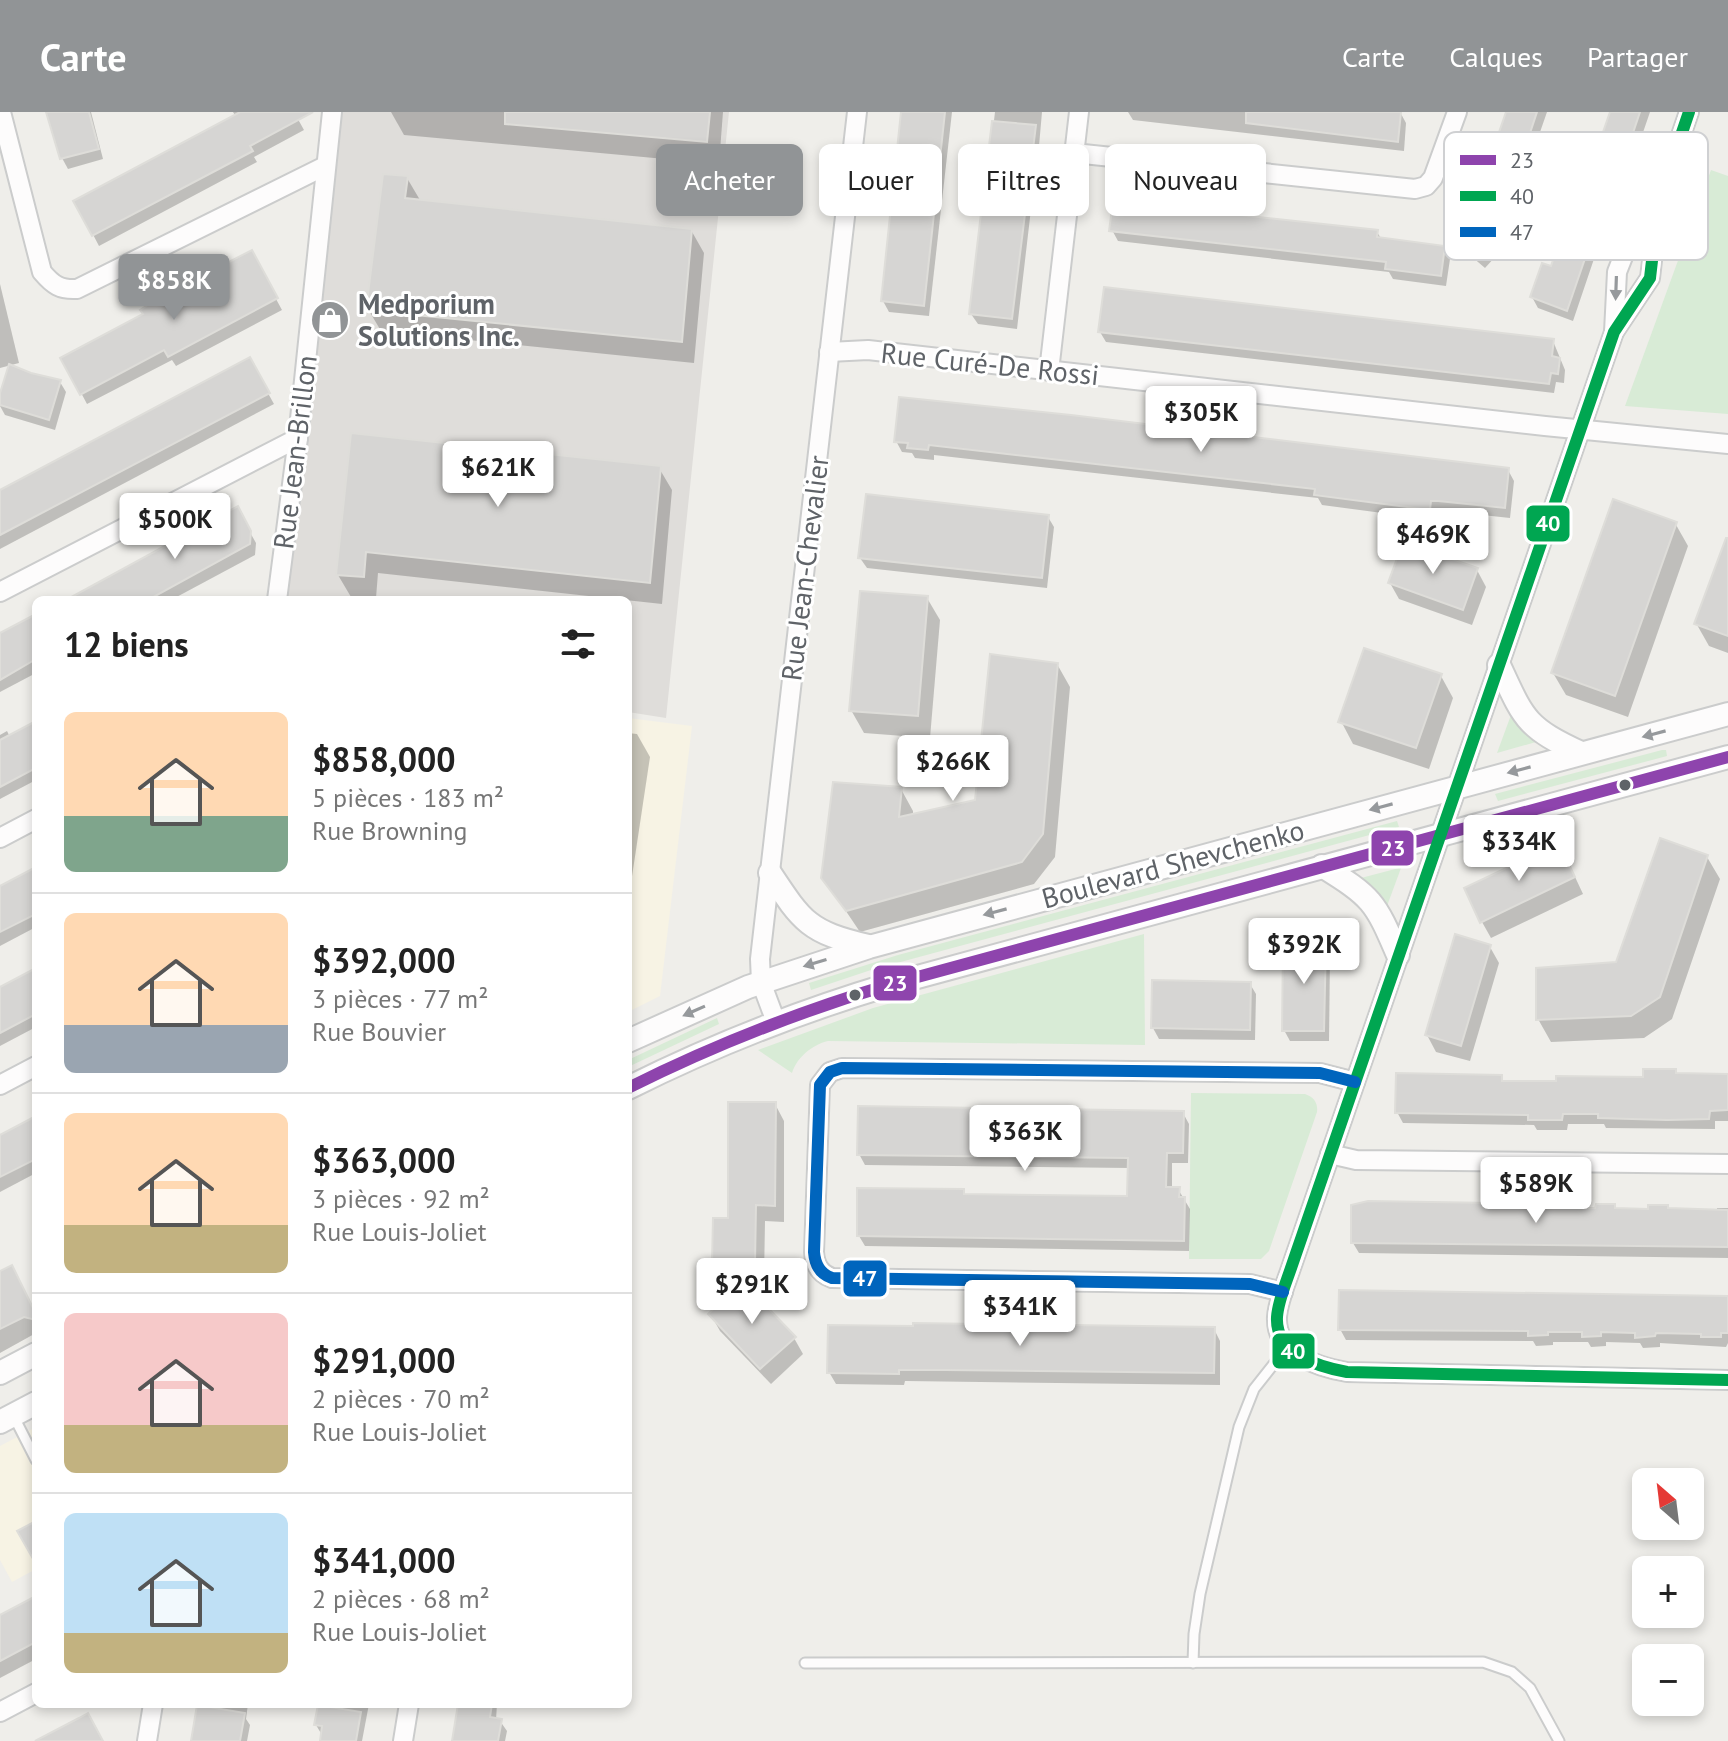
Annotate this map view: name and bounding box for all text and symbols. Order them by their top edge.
text: Carte [40,32,127,81]
text: Carte [1342,38,1405,75]
text: Calques [1449,38,1543,75]
text: Partager [1587,38,1688,75]
legend [1444,132,1708,260]
chip: Acheter [656,144,803,216]
chip: Louer [819,144,942,216]
chip: Filtres [958,144,1089,216]
chip: Nouveau [1105,144,1266,216]
text: 23 [1510,146,1534,174]
text: 40 [1510,182,1534,210]
text: 47 [1510,218,1534,246]
pin: $858K [118,254,230,322]
text: $858K [136,263,212,296]
one-way arrow [1609,276,1622,301]
place label: Medporium Solutions Inc. [358,285,520,354]
shop icon: Medporium Solutions Inc. [309,299,351,341]
street label: Rue Curé-De Rossi [879,334,1101,393]
street label: Rue Jean-Brillon [264,353,325,551]
pin: $305K [1145,386,1257,454]
text: $305K [1163,395,1239,428]
pin: $621K [442,441,554,509]
text: $621K [460,450,536,483]
street label: Rue Jean-Chevalier [772,453,837,683]
pin: $500K [119,493,231,561]
text: $500K [137,502,213,535]
line badge: 40 [1525,504,1571,543]
pin: $469K [1377,508,1489,576]
text: 40 [1536,509,1560,537]
text: $469K [1395,517,1471,550]
text: 12 biens [64,622,189,666]
icon: filters [556,622,600,666]
one-way arrow [1642,728,1667,740]
pin: $266K [897,735,1009,803]
text: $858,000 [312,737,456,781]
icon: home [128,744,224,840]
text: $266K [915,744,991,777]
one-way arrow [1506,765,1531,777]
unlabelled marker [1617,777,1633,793]
text: 5 pièces · 183 m² [312,781,504,814]
one-way arrow [1369,802,1394,814]
street label: Boulevard Shevchenko [1038,811,1308,916]
text: Rue Browning [312,814,468,847]
pin: $334K [1463,815,1575,883]
text: $334K [1481,824,1557,857]
line badge: 23 [1370,829,1415,867]
text: 23 [1381,834,1405,862]
one-way arrow [983,906,1007,919]
pin: $392K [1248,918,1360,986]
text: $392K [1266,927,1342,960]
text: $392,000 [312,938,456,982]
icon: home [128,945,224,1041]
one-way arrow [803,957,827,970]
line badge: 23 [872,964,918,1002]
text: 23 [883,969,907,997]
text: 3 pièces · 77 m² [312,982,488,1015]
unlabelled marker [847,987,863,1003]
one-way arrow [682,1004,706,1017]
text: Rue Bouvier [312,1015,446,1048]
pin: $363K [969,1105,1081,1173]
text: $363K [987,1114,1063,1147]
text: $363,000 [312,1138,456,1182]
icon: home [128,1145,224,1241]
pin: $589K [1480,1157,1592,1225]
text: $589K [1498,1166,1574,1199]
text: 3 pièces · 92 m² [312,1182,490,1215]
text: Rue Louis-Joliet [312,1215,487,1248]
pin: $291K [696,1258,808,1326]
line badge: 47 [842,1259,888,1298]
text: 47 [853,1264,877,1292]
text: $291K [714,1267,790,1300]
pin: $341K [964,1280,1076,1348]
text: $341K [982,1289,1058,1322]
line badge: 40 [1271,1332,1316,1370]
text: 40 [1281,1337,1305,1365]
text: $291,000 [312,1338,456,1382]
icon: home [128,1345,224,1441]
text: 2 pièces · 70 m² [312,1382,490,1415]
text: Rue Louis-Joliet [312,1415,487,1448]
north arrow [1632,1468,1704,1540]
map controls [1632,1468,1704,1716]
text: $341,000 [312,1538,456,1582]
icon: home [128,1545,224,1641]
button: + [1632,1556,1704,1628]
text: 2 pièces · 68 m² [312,1582,490,1615]
text: Rue Louis-Joliet [312,1615,487,1648]
button: − [1632,1644,1704,1716]

